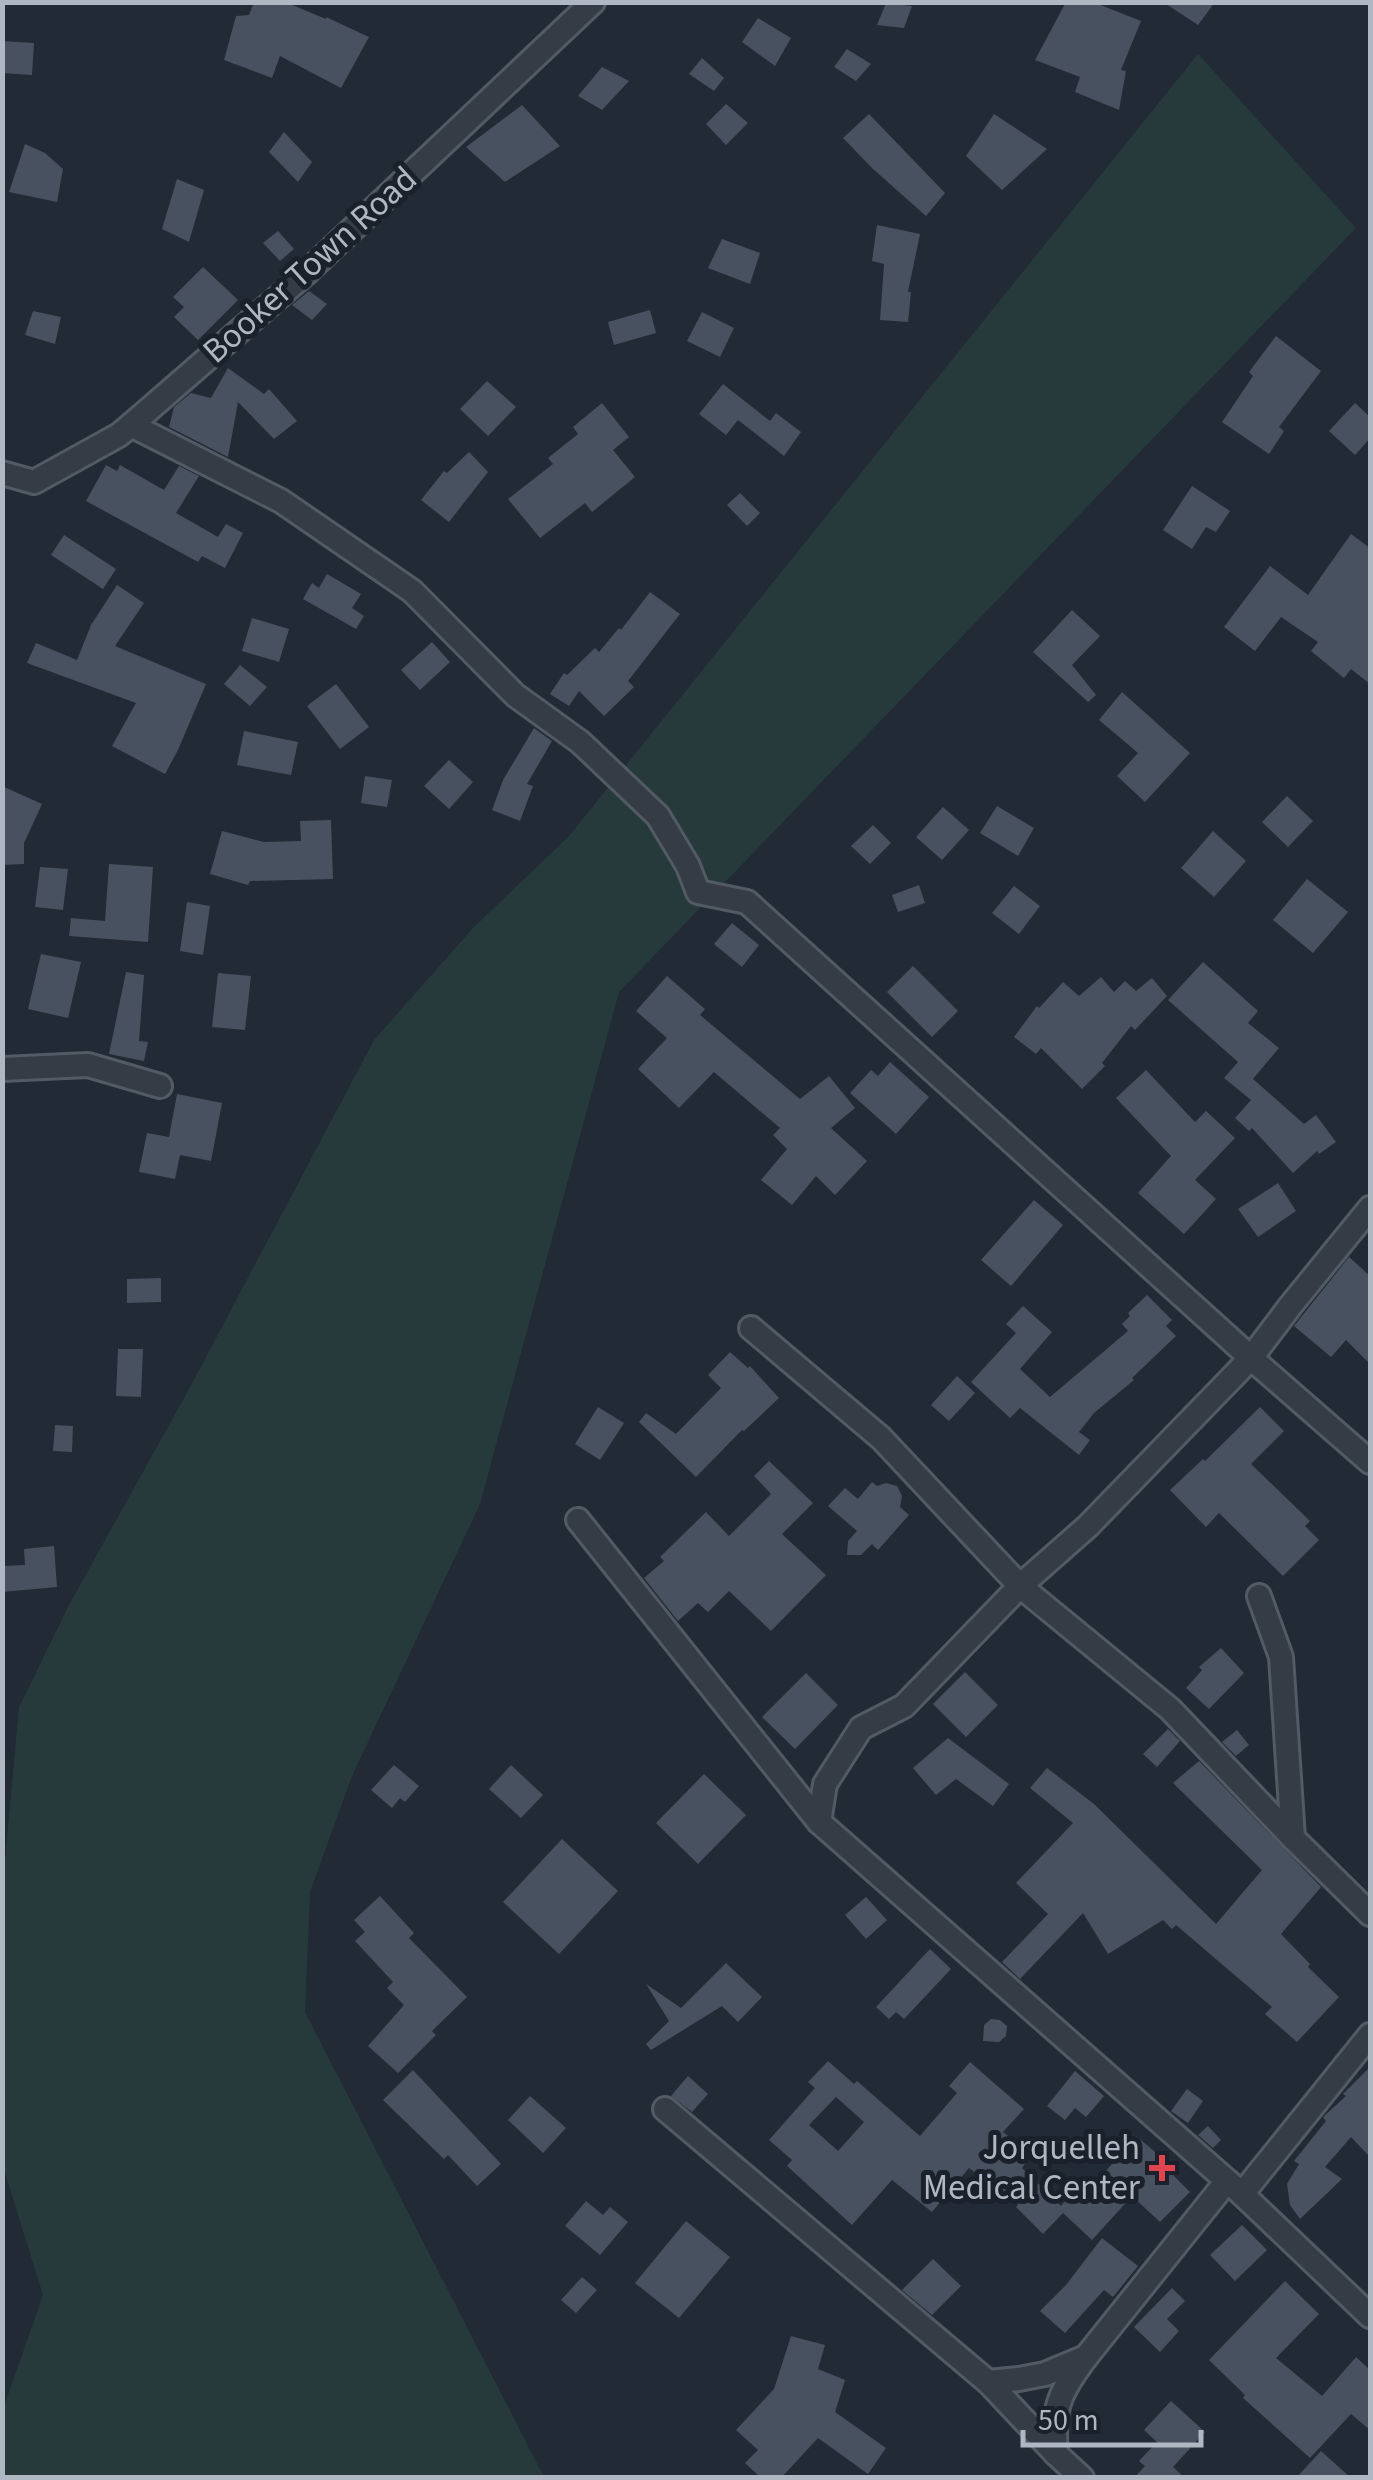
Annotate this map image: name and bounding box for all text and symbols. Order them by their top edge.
street label: Booker Town Road [192,155,428,375]
place label: Jorquelleh Medical Center [923,2123,1141,2213]
marker: Jorquelleh Medical Center [1149,2155,1175,2181]
scale bar [1023,2385,1200,2447]
text: 50 m [1038,2399,1099,2442]

